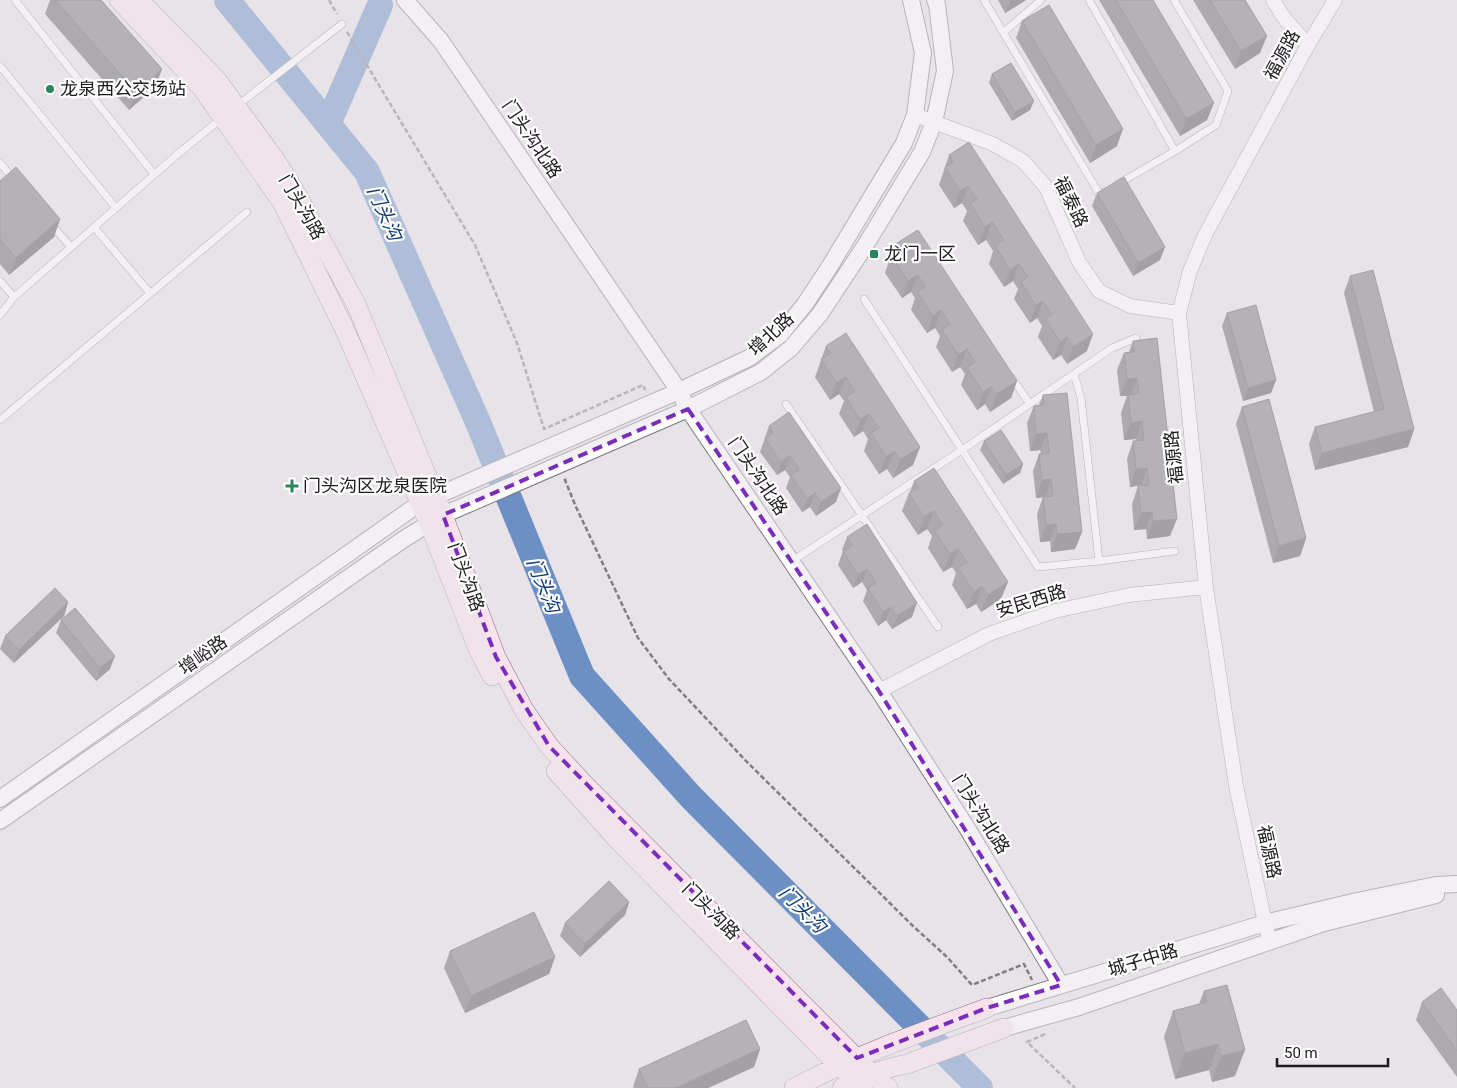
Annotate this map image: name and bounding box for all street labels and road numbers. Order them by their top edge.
street label: 福源路 [1259,26,1304,83]
street label: 门头沟北路 [499,96,566,182]
street label: 门头沟路 [275,170,330,243]
street label: 福泰路 [1050,173,1093,231]
street label: 增北路 [744,308,798,360]
street label: 福源路 [1160,429,1187,485]
street label: 门头沟北路 [725,433,792,519]
street label: 门头沟路 [444,539,489,614]
street label: 安民西路 [993,580,1068,621]
street label: 增峪路 [175,631,231,679]
street label: 门头沟北路 [949,770,1014,857]
street label: 福源路 [1254,823,1285,880]
street label: 门头沟路 [678,878,744,944]
street label: 城子中路 [1105,939,1180,980]

